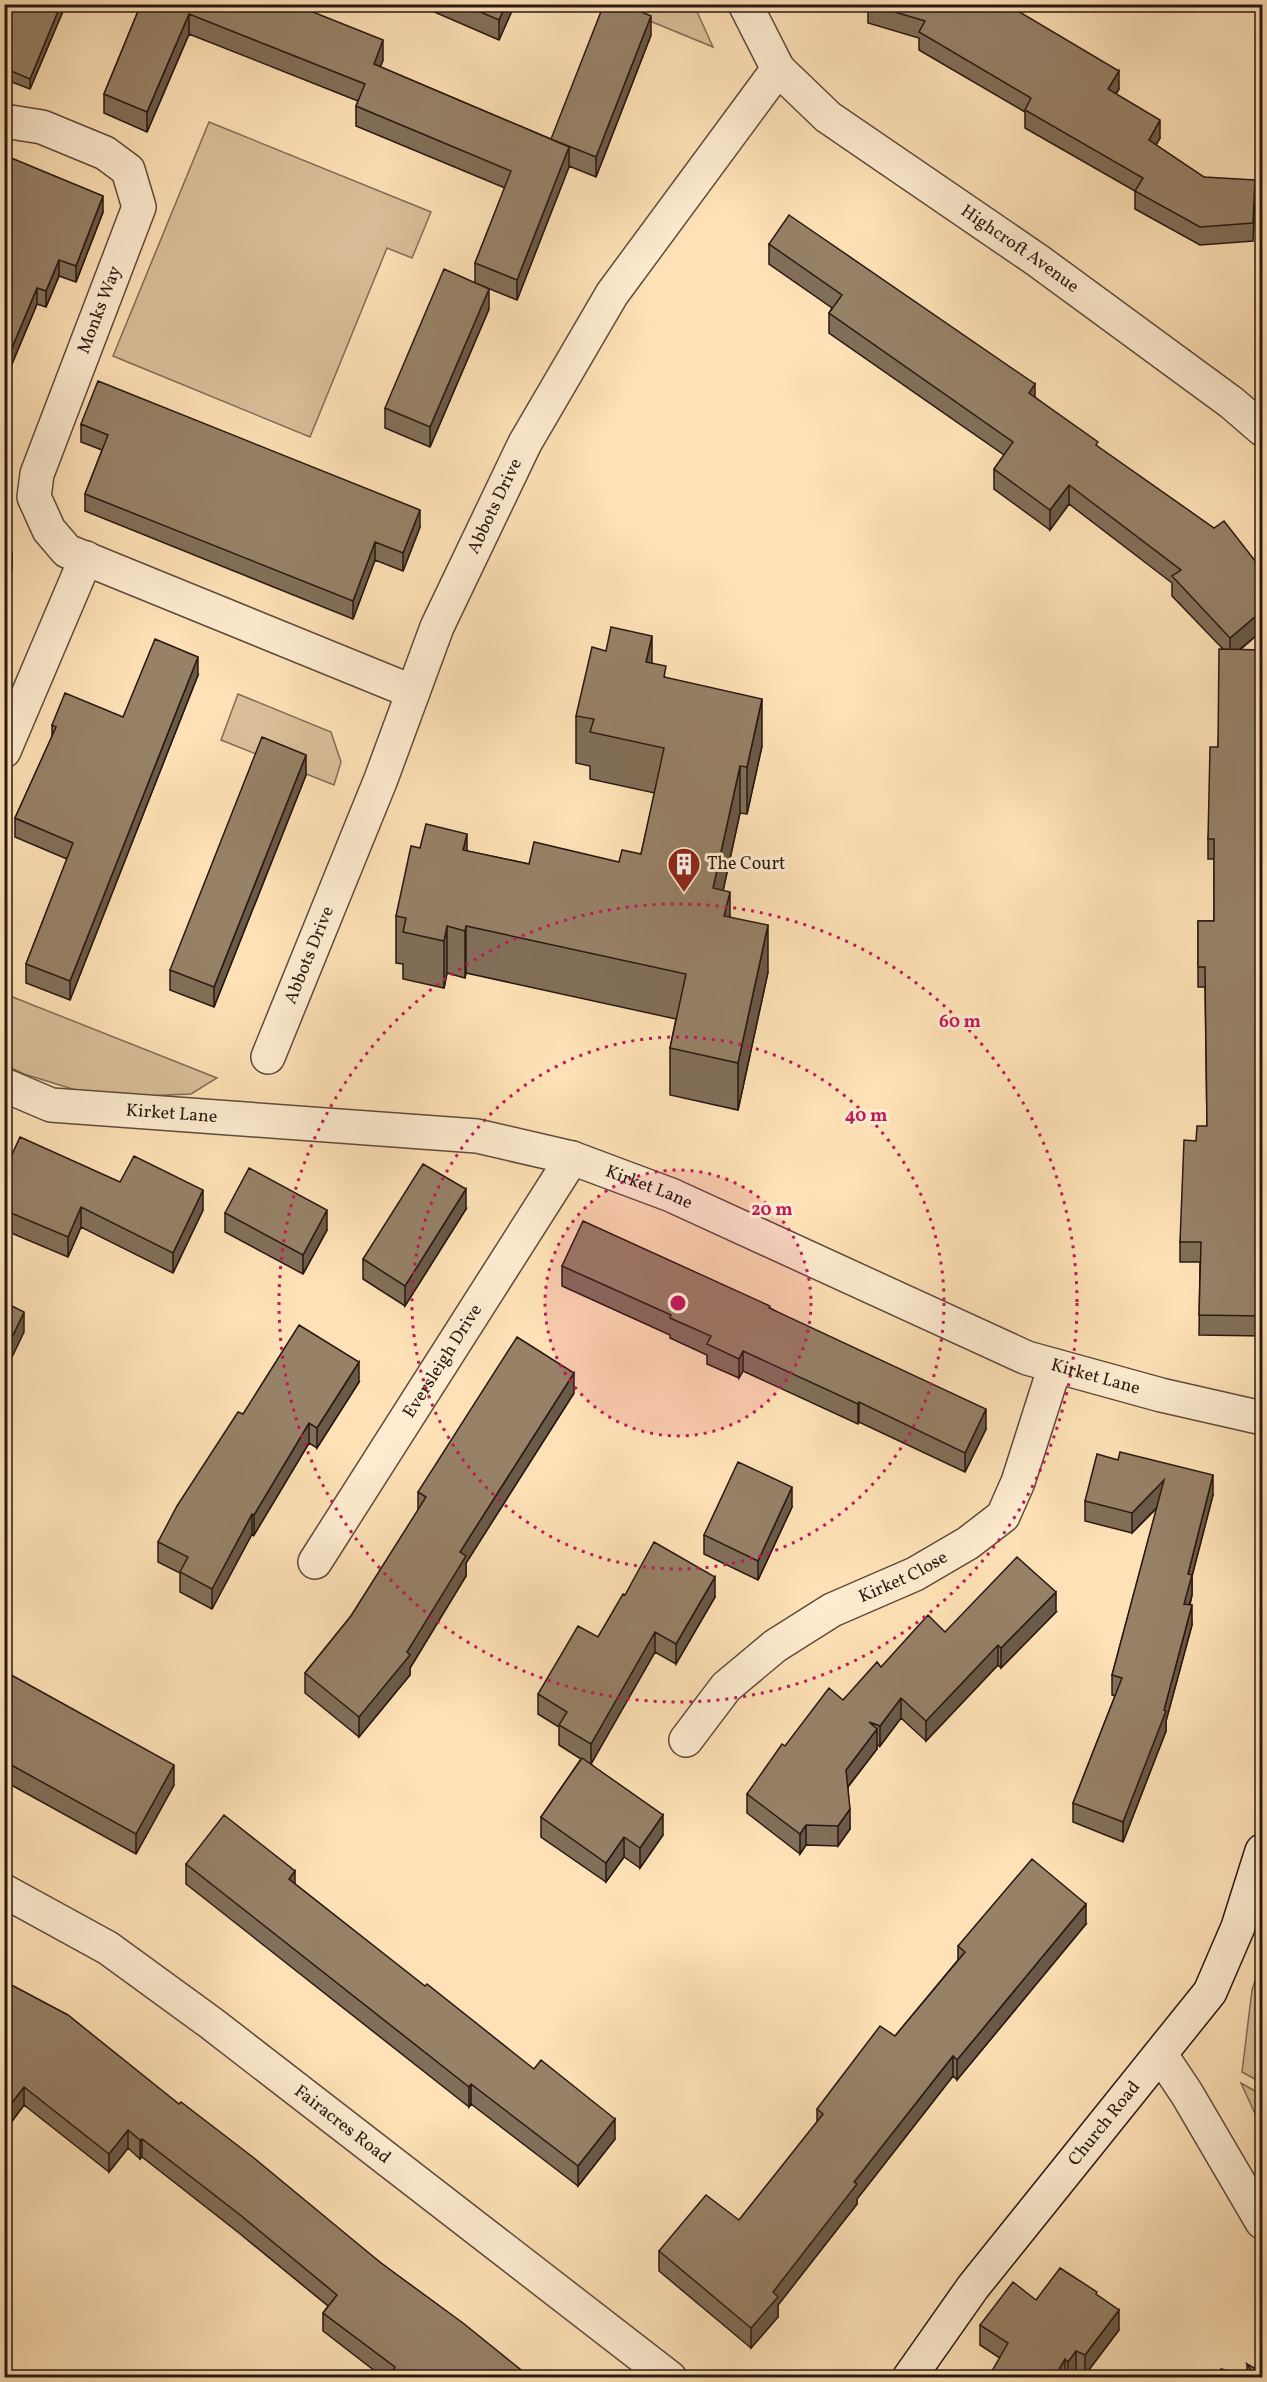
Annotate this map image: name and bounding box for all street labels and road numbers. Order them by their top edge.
street label: Highcroft Avenue [956,199,1084,299]
street label: Monks Way [72,262,128,358]
street label: Abbots Drive [461,454,528,558]
street label: Abbots Drive [278,902,340,1008]
street label: Kirket Lane [125,1098,218,1130]
street label: Kirket Lane [602,1159,697,1216]
street label: Eversleigh Drive [397,1299,488,1423]
street label: Kirket Lane [1048,1353,1143,1401]
street label: Kirket Close [855,1545,952,1609]
street label: Church Road [1062,2076,1146,2171]
street label: Fairacres Road [289,2079,396,2170]

